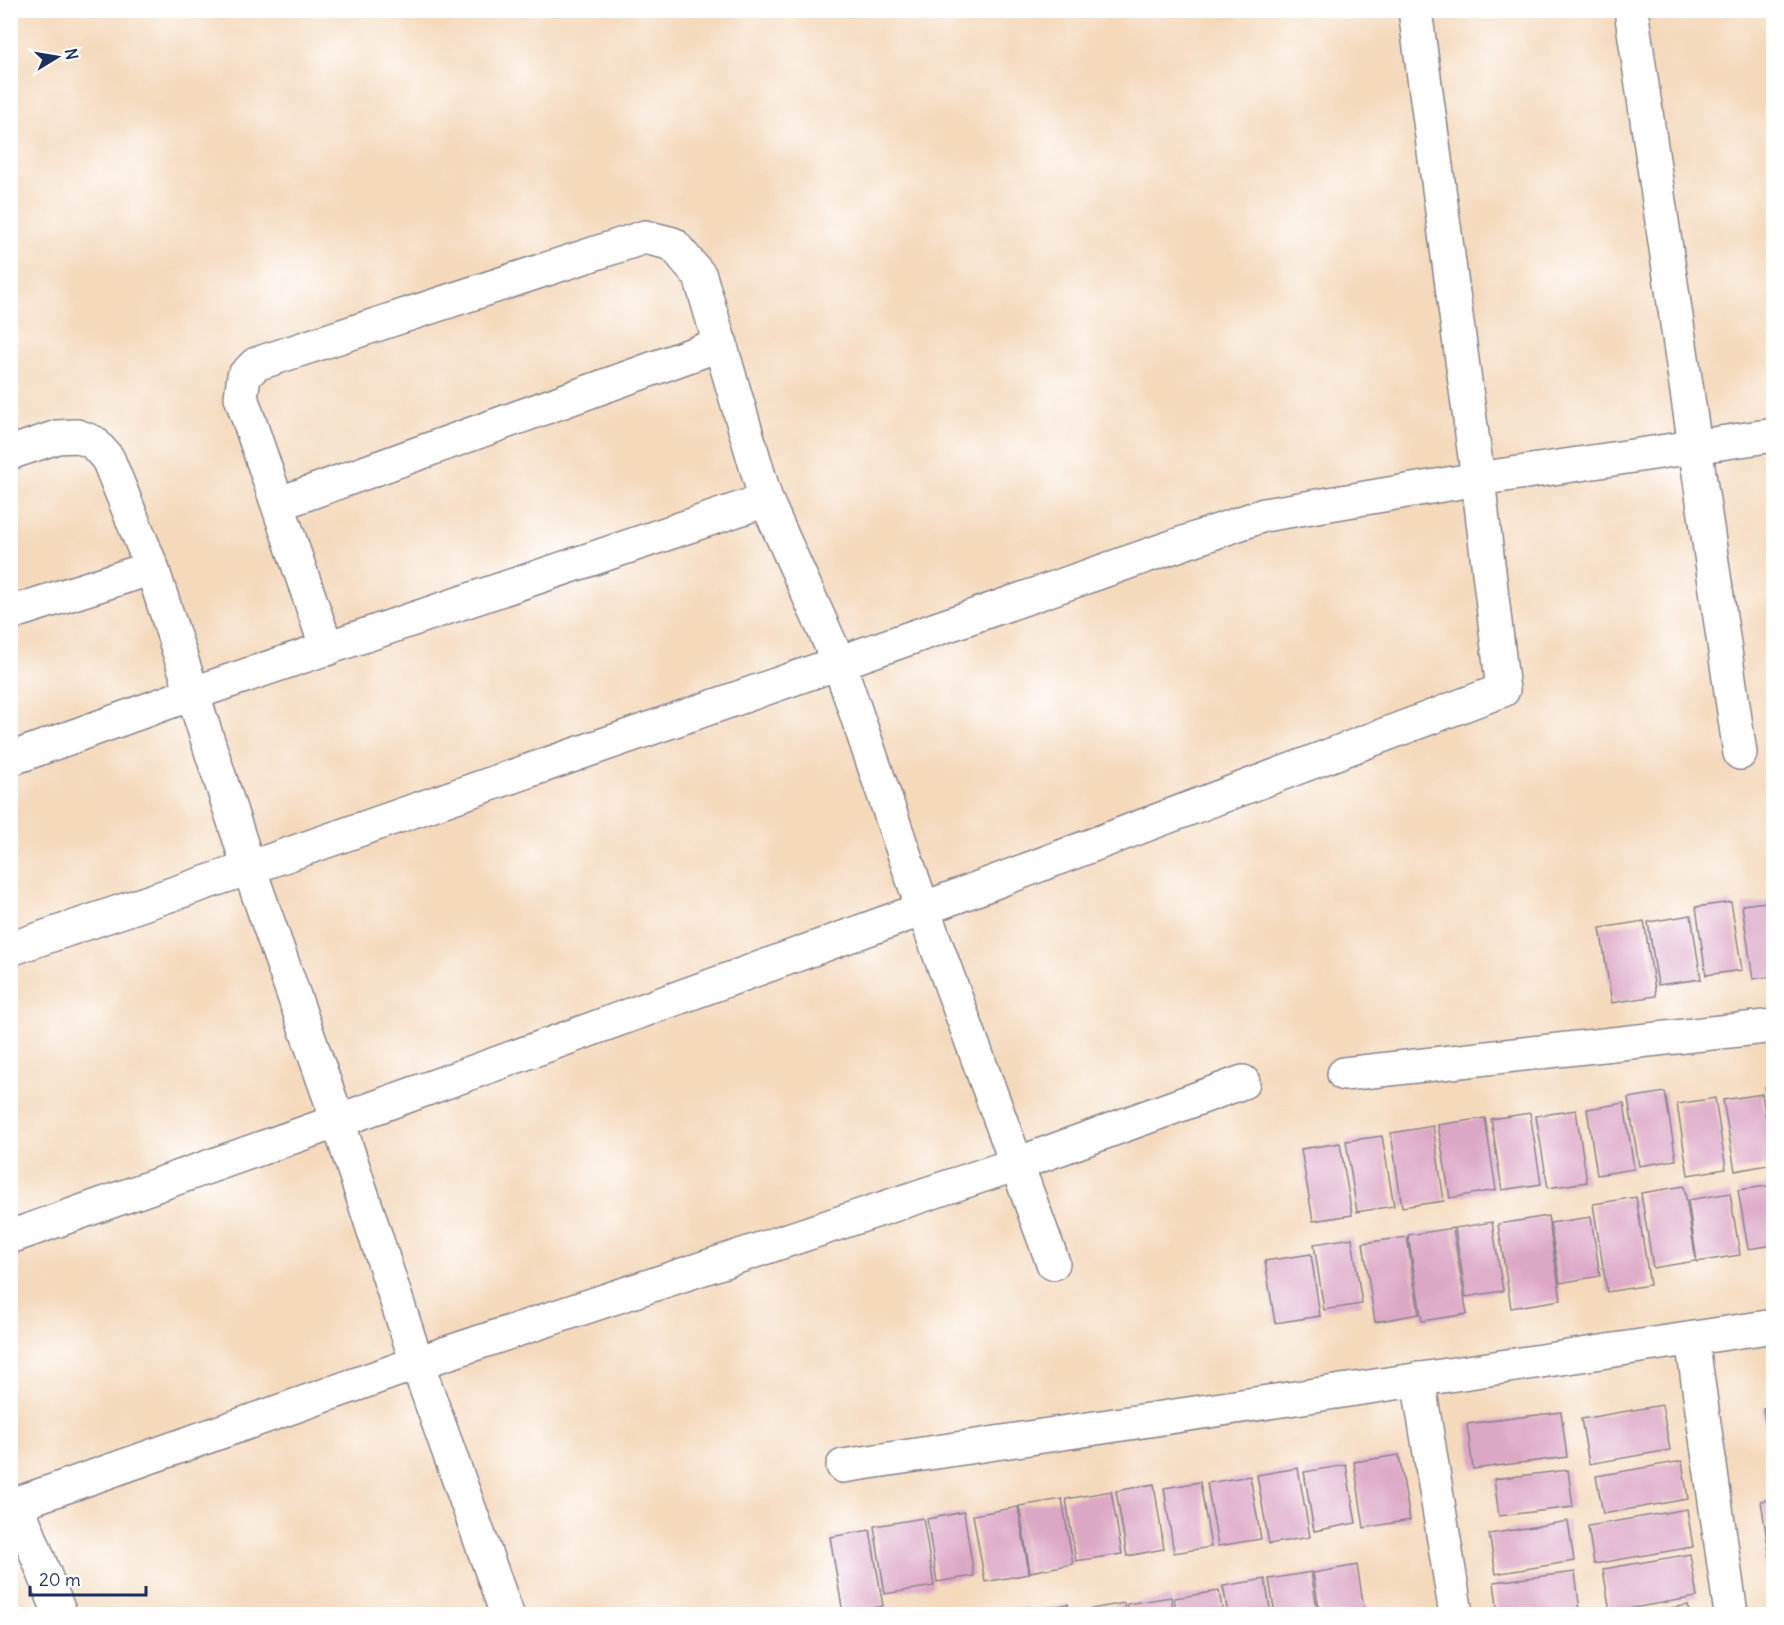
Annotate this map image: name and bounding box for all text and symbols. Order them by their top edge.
north arrow [27,27,87,87]
text: N [61,47,83,61]
scale bar [30,1559,146,1597]
text: 20 m [39,1568,81,1591]

